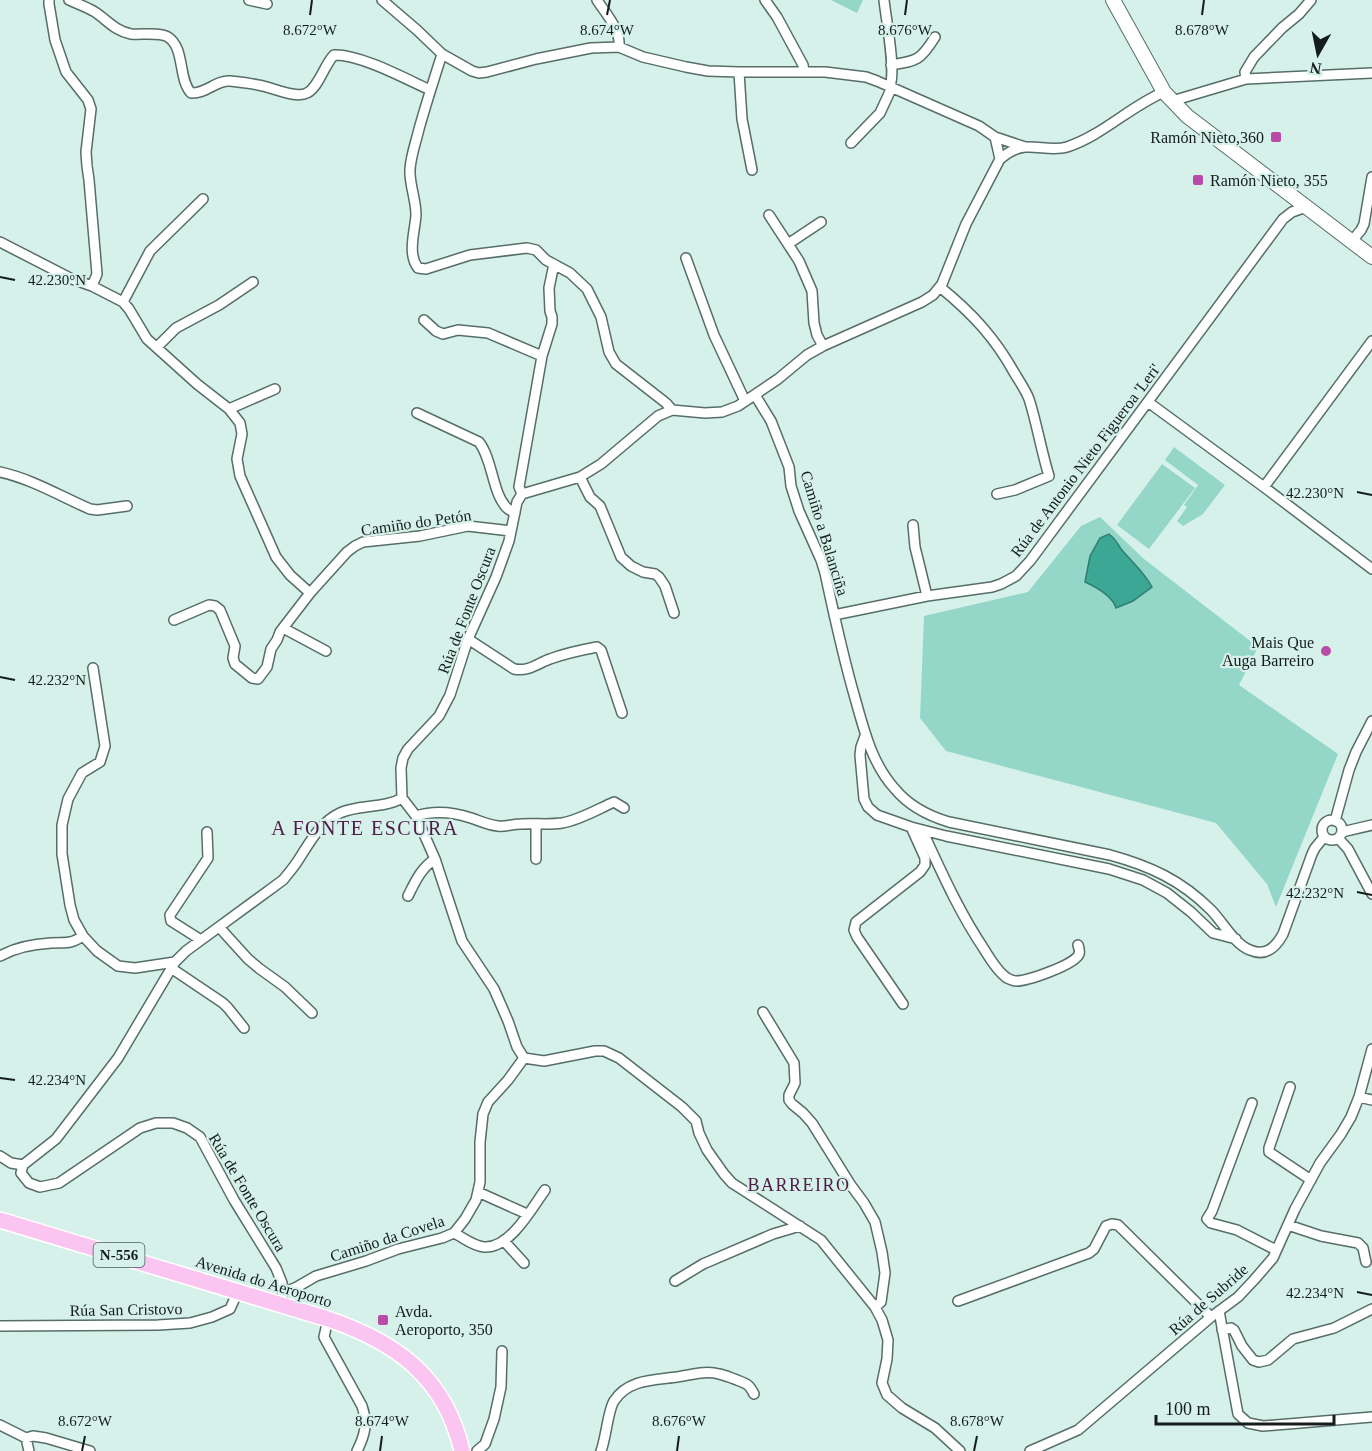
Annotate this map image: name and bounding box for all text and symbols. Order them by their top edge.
text: 8.672°W [283,22,338,38]
text: 8.674°W [580,22,635,38]
text: 8.676°W [878,22,933,38]
text: 8.678°W [1175,22,1230,38]
north arrow [1288,24,1348,84]
text: N [1308,59,1323,78]
place label: Ramón Nieto,360 [1150,129,1264,146]
marker: Ramón Nieto,360 [1269,130,1283,144]
place label: Ramón Nieto, 355 [1210,172,1328,189]
marker: Ramón Nieto, 355 [1191,173,1205,187]
text: 42.230°N [28,272,86,288]
street label: Rúa de Antonio Nieto Figueroa 'Leri' [1007,360,1164,561]
street label: Camiño a Balanciña [797,469,852,598]
text: 42.230°N [1286,485,1344,501]
street label: Camiño do Petón [360,506,472,539]
street label: Rúa de Fonte Oscura [434,544,499,676]
place label: Mais Que Auga Barreiro [1222,634,1314,670]
marker: Mais Que Auga Barreiro [1319,644,1333,658]
text: 42.232°N [28,672,86,688]
district label: A FONTE ESCURA [271,817,459,839]
text: 42.232°N [1286,885,1344,901]
text: 42.234°N [28,1072,86,1088]
street label: Rúa de Fonte Oscura [206,1130,290,1254]
district label: BARREIRO [747,1175,851,1195]
street label: Camiño da Covela [328,1212,446,1265]
road number: N-556 [94,1243,144,1267]
street label: Avenida do Aeroporto [193,1253,334,1311]
street label: Rúa de Subride [1166,1261,1251,1338]
text: 42.234°N [1286,1285,1344,1301]
street label: Rúa San Cristovo [69,1300,183,1319]
place label: Avda. Aeroporto, 350 [395,1303,493,1339]
marker: Avda. Aeroporto, 350 [376,1313,390,1327]
scale bar [1156,1388,1334,1426]
text: 100 m [1165,1399,1211,1419]
text: 8.672°W [58,1413,113,1429]
text: 8.674°W [355,1413,410,1429]
text: 8.676°W [652,1413,707,1429]
text: 8.678°W [950,1413,1005,1429]

